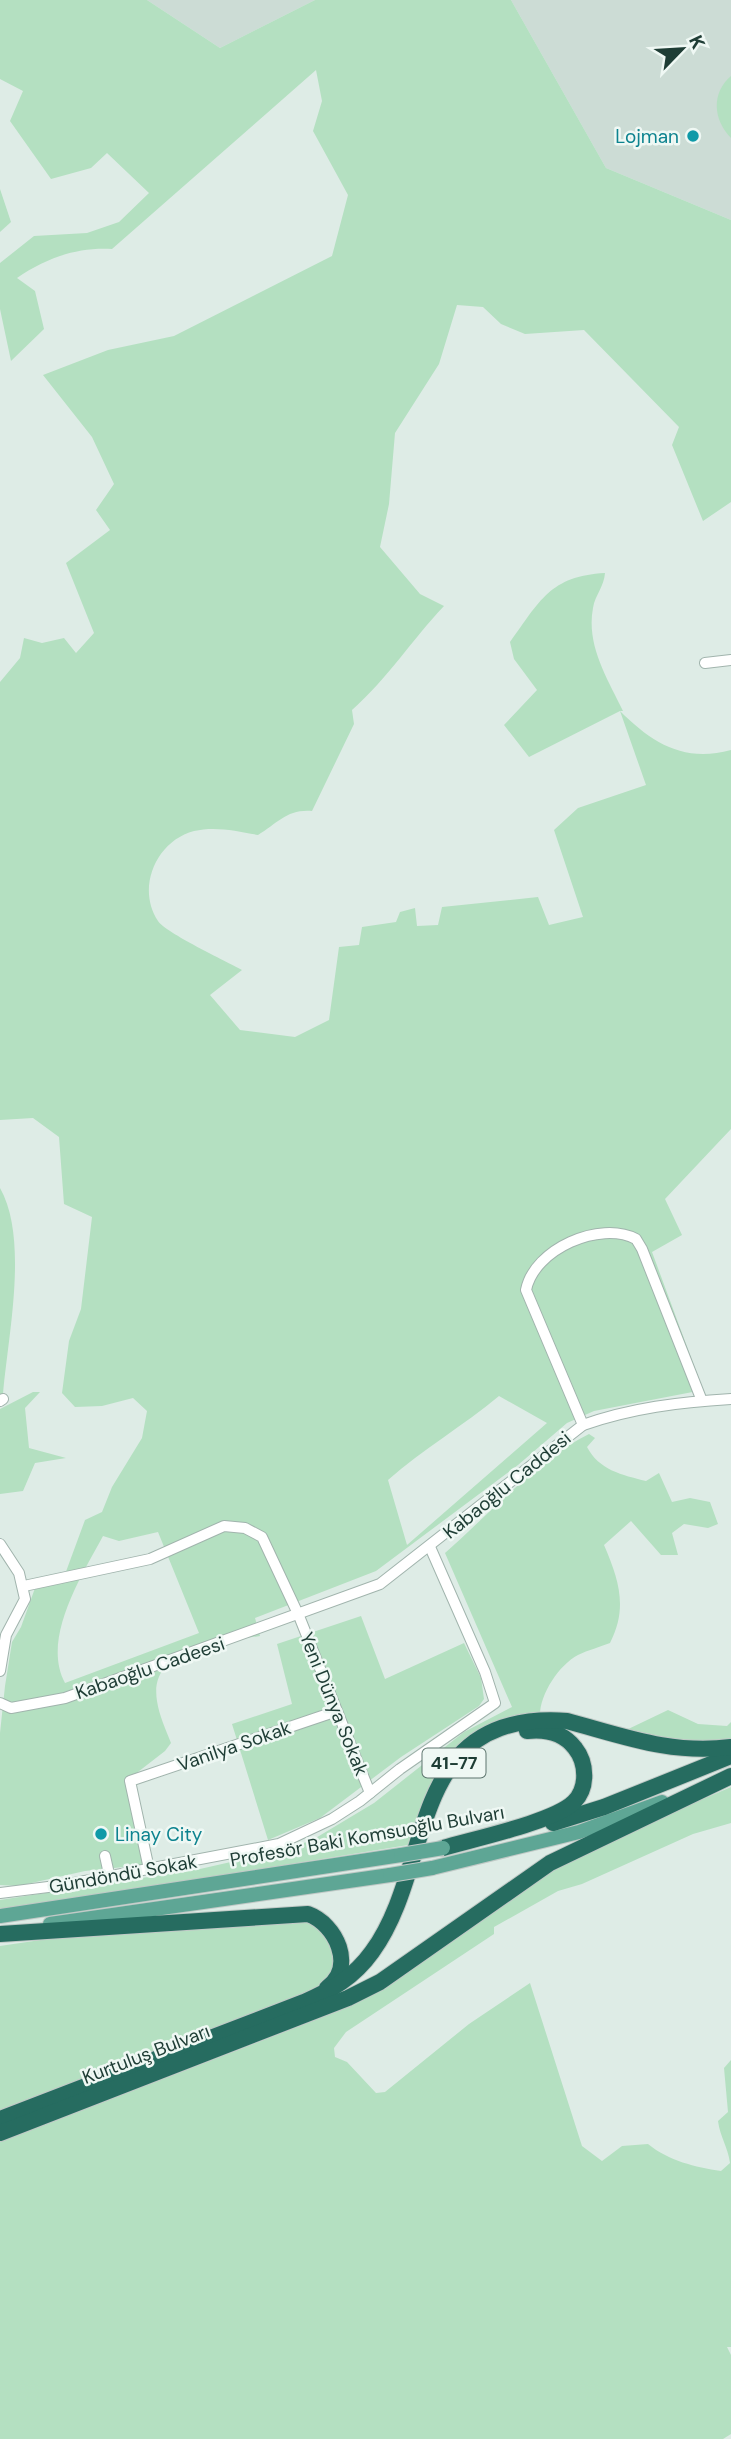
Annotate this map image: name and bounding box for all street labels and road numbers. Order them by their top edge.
street label: Kabaoğlu Caddesi [438,1426,576,1544]
street label: Yeni Dünya Sokak [294,1629,374,1780]
street label: Kabaoğlu Cadeesi [72,1631,228,1705]
street label: Vanilya Sokak [174,1715,295,1777]
road number: 41-77 [422,1748,486,1778]
street label: Profesör Baki Komsuoğlu Bulvarı [228,1800,506,1872]
street label: Gündöndü Sokak [47,1849,199,1899]
street label: Kurtuluş Bulvarı [79,2018,213,2090]

